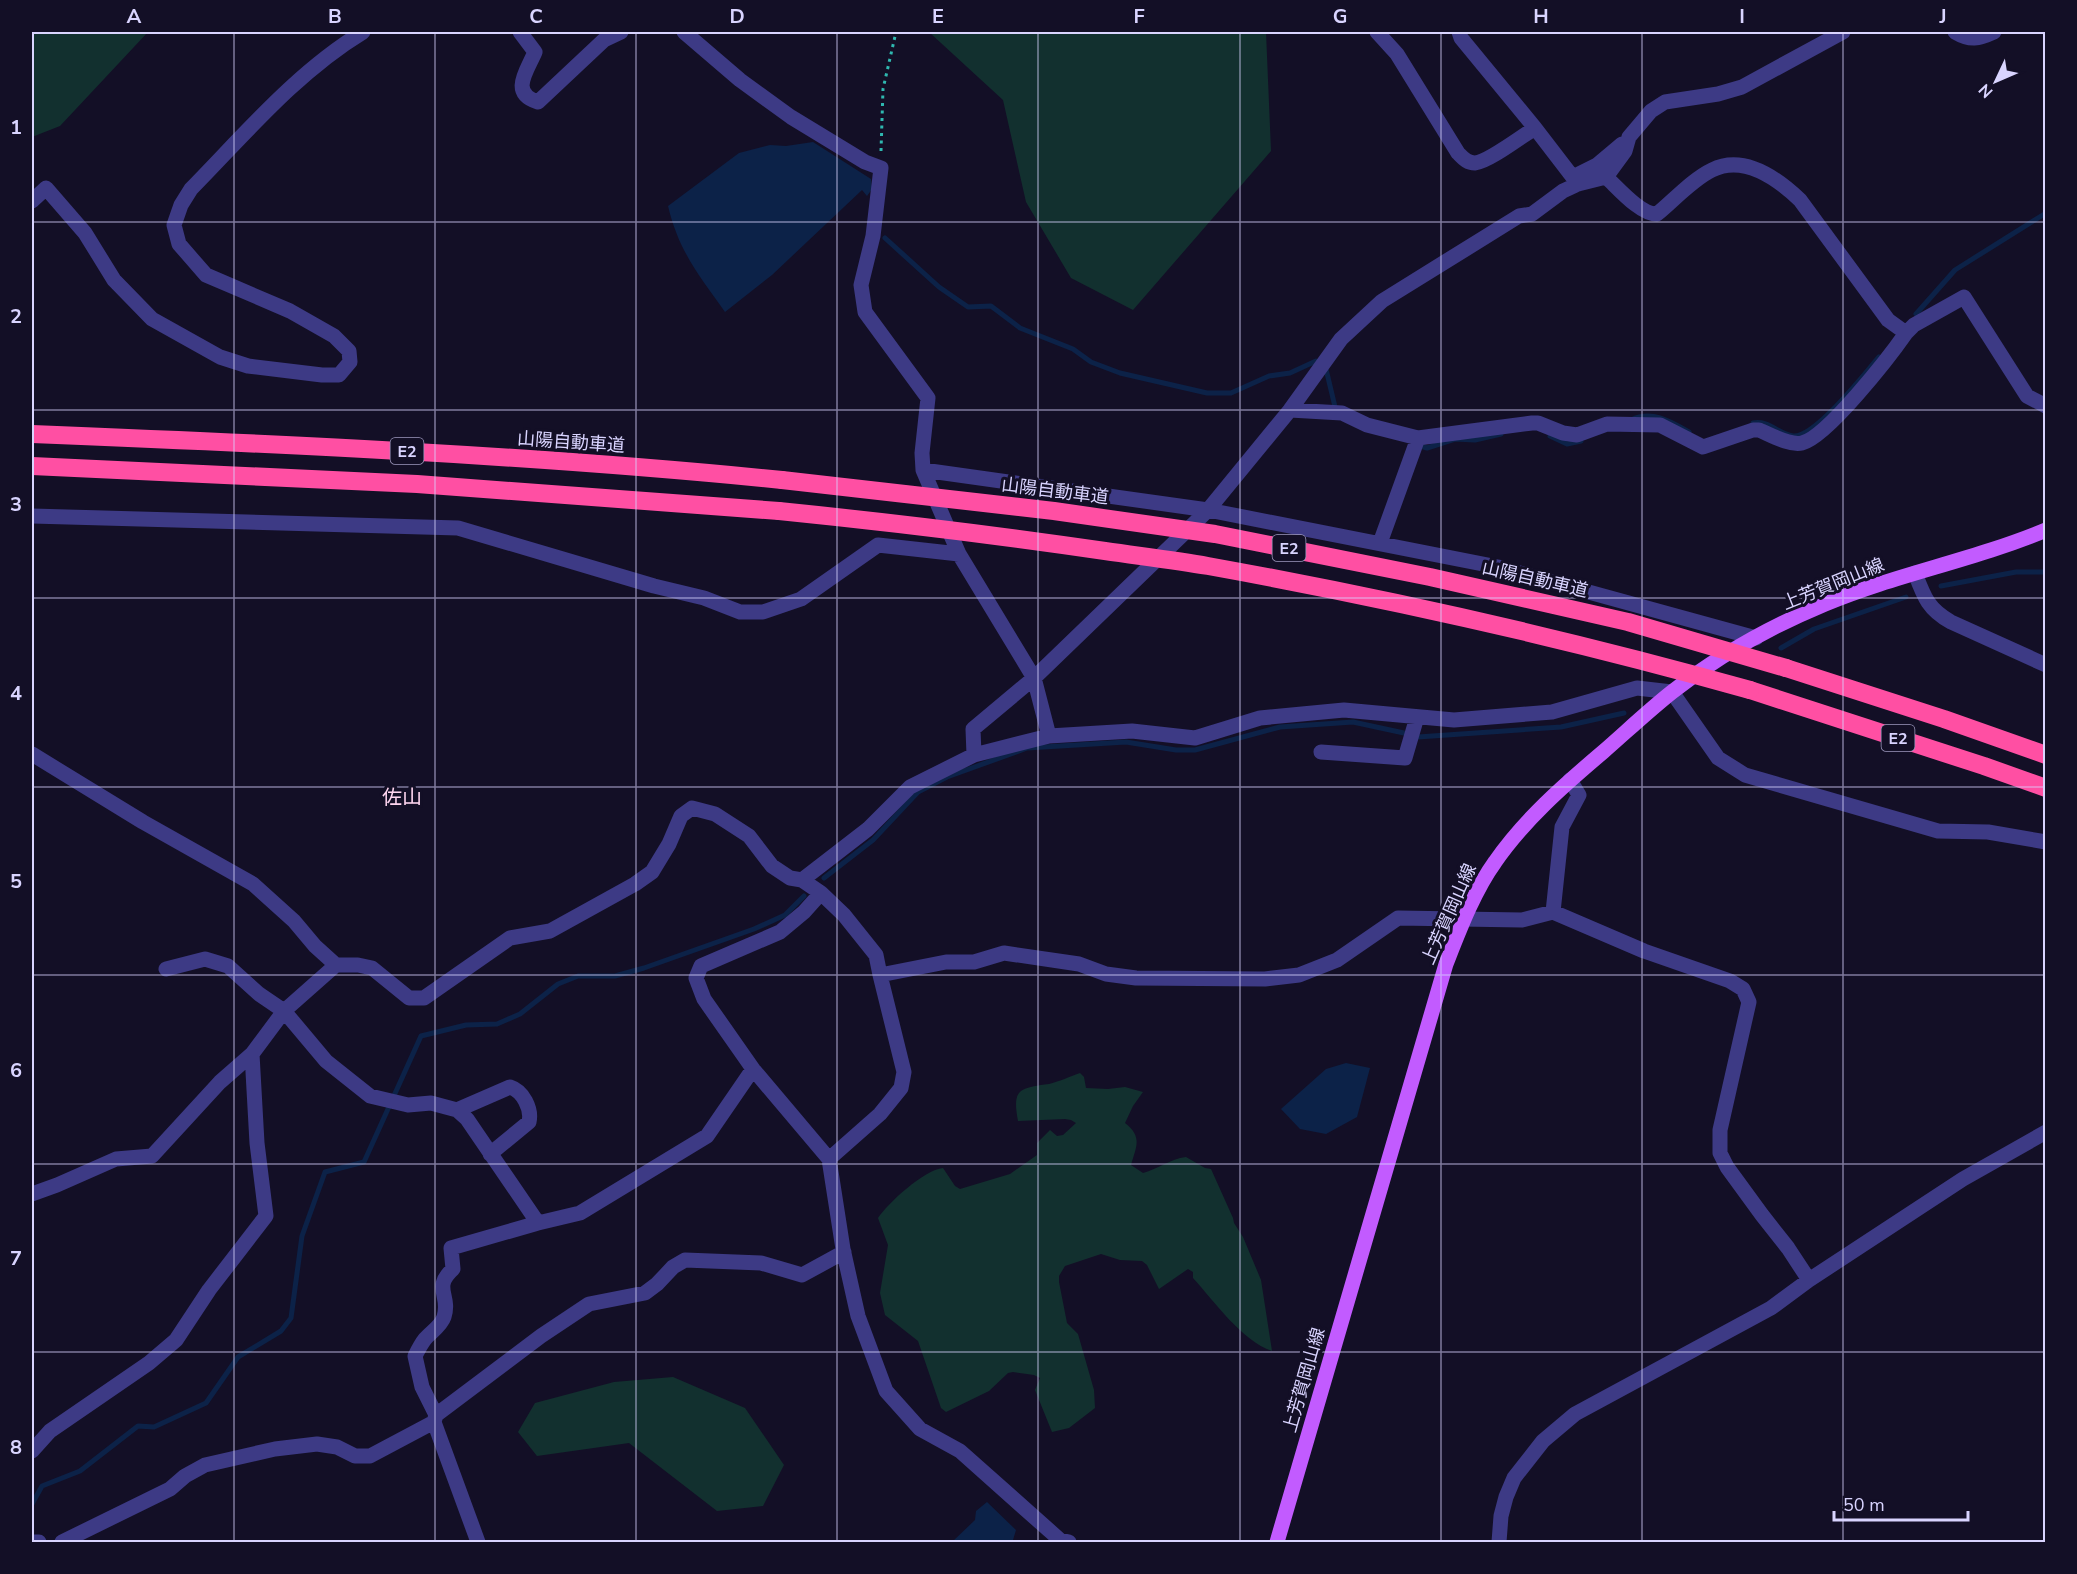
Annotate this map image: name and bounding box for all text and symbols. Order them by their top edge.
text: A [127,3,142,30]
text: B [328,3,342,30]
text: C [529,3,543,30]
text: D [729,3,745,30]
text: E [932,3,944,30]
text: F [1133,3,1145,30]
text: G [1333,3,1347,30]
text: H [1533,3,1549,30]
text: I [1739,3,1745,30]
text: J [1938,3,1947,30]
north arrow [1966,51,2026,111]
text: N [1974,79,1998,103]
text: 1 [10,114,22,141]
text: 2 [10,303,22,330]
street label: 山陽自動車道 [516,426,626,458]
road number: E2 [390,438,424,464]
street label: 山陽自動車道 [1000,473,1110,509]
text: 3 [10,491,22,518]
road number: E2 [1272,535,1306,561]
street label: 上芳賀岡山線 [1778,553,1888,615]
street label: 山陽自動車道 [1480,555,1590,603]
text: 4 [10,680,22,707]
road number: E2 [1882,725,1914,751]
district label: 佐山 [382,784,422,811]
street label: 上芳賀岡山線 [1416,860,1482,968]
text: 5 [10,868,22,895]
text: 6 [10,1057,22,1084]
text: 7 [10,1245,22,1272]
street label: 上芳賀岡山線 [1278,1325,1330,1435]
text: 8 [10,1434,22,1461]
scale bar [1834,1484,1968,1522]
text: 50 m [1843,1493,1885,1517]

